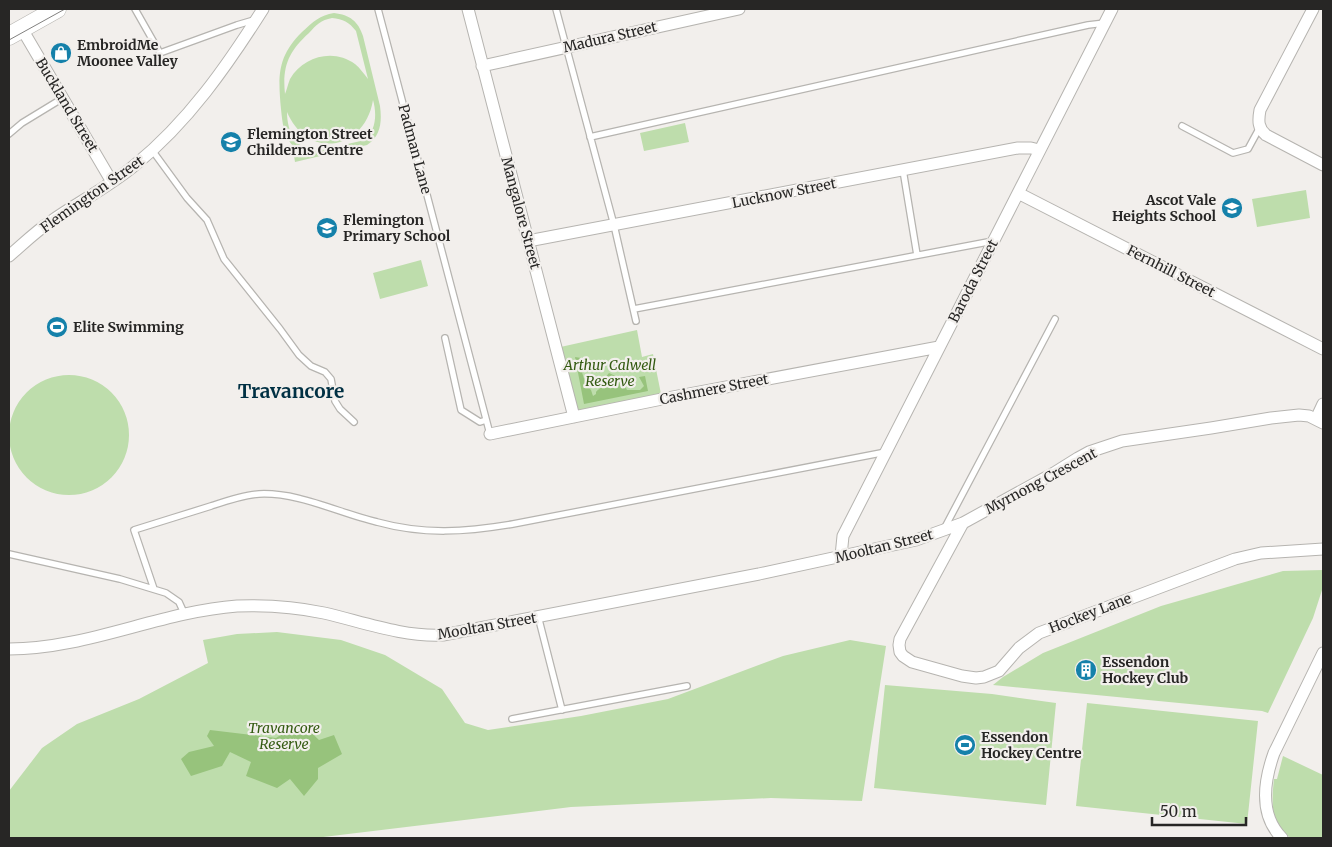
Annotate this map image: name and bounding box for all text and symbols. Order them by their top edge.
street label: Madura Street [561,17,659,57]
place label: EmbroidMe Moonee Valley [77,36,179,70]
shop icon: EmbroidMe Moonee Valley [49,41,73,65]
street label: Buckland Street [32,55,103,156]
street label: Padman Lane [394,102,436,196]
place label: Flemington Street Childerns Centre [247,125,373,159]
school or university icon: Flemington Street Childerns Centre [219,130,243,154]
street label: Flemington Street [37,151,148,236]
street label: Mangalore Street [497,155,545,272]
street label: Lucknow Street [730,174,838,212]
place label: Ascot Vale Heights School [1112,191,1216,225]
school or university icon: Ascot Vale Heights School [1220,196,1244,220]
place label: Flemington Primary School [343,211,451,245]
school or university icon: Flemington Primary School [315,216,339,240]
street label: Baroda Street [944,236,1002,326]
street label: Fernhill Street [1124,241,1219,301]
sports icon: Elite Swimming [45,315,69,339]
place label: Elite Swimming [73,318,184,336]
park label: Arthur Calwell Reserve [563,356,656,390]
street label: Cashmere Street [658,370,770,408]
district label: Travancore [238,379,344,403]
street label: Myrnong Crescent [982,444,1100,518]
street label: Mooltan Street [833,525,935,567]
street label: Hockey Lane [1046,589,1134,637]
street label: Mooltan Street [436,608,538,644]
place label: Essendon Hockey Club [1102,653,1188,687]
building icon: Essendon Hockey Club [1074,658,1098,682]
park label: Travancore Reserve [248,719,320,753]
place label: Essendon Hockey Centre [981,728,1082,762]
sports icon: Essendon Hockey Centre [953,733,977,757]
scale bar [1152,794,1246,826]
text: 50 m [1160,802,1197,821]

